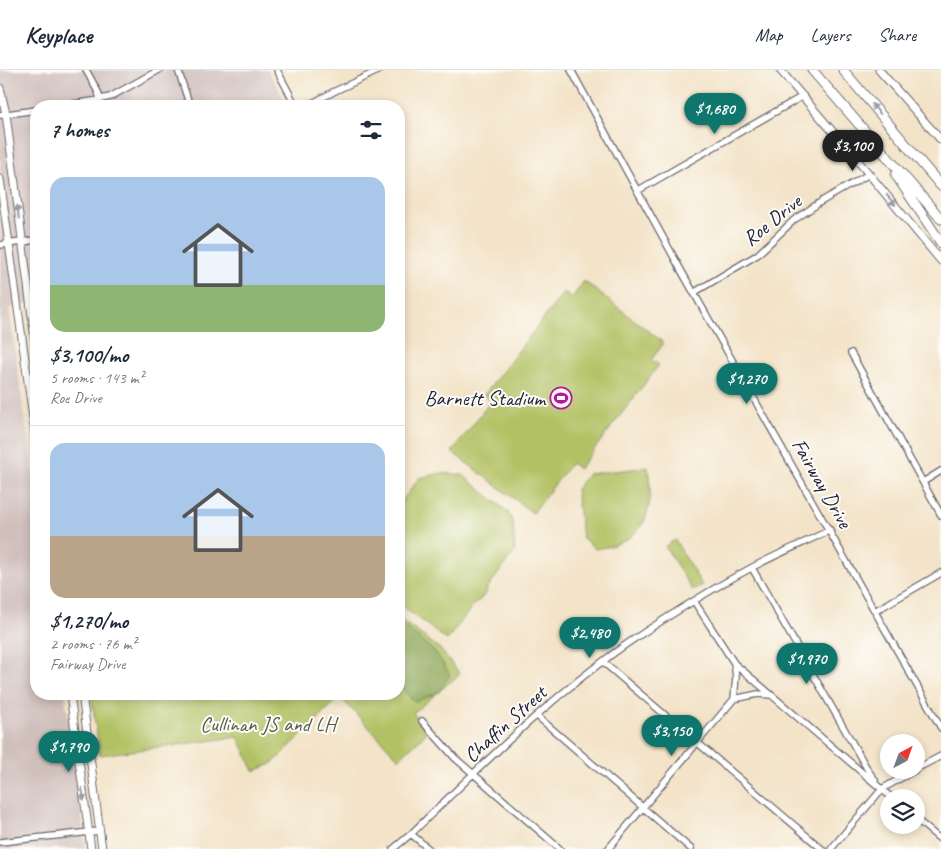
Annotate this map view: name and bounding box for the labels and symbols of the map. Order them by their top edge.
pin: $1,680 [674,92,756,135]
one-way arrow [870,103,882,115]
pin: $3,100 [812,129,894,172]
street label: Roe Drive [737,187,808,251]
one-way arrow [885,194,896,206]
one-way arrow [14,203,22,219]
pin: $1,270 [706,362,788,405]
place label: Barnett Stadium [425,385,547,411]
sports icon: Barnett Stadium [549,386,573,410]
street label: Fairway Drive [786,434,859,533]
pin: $2,480 [549,616,631,659]
pin: $1,970 [766,642,848,685]
street label: Chaffin Street [458,679,553,768]
park label: Cullinan JS and LH [200,711,339,737]
pin: $3,150 [631,714,713,757]
pin: $1,790 [28,730,110,773]
north arrow [880,734,925,779]
one-way arrow [79,786,87,802]

